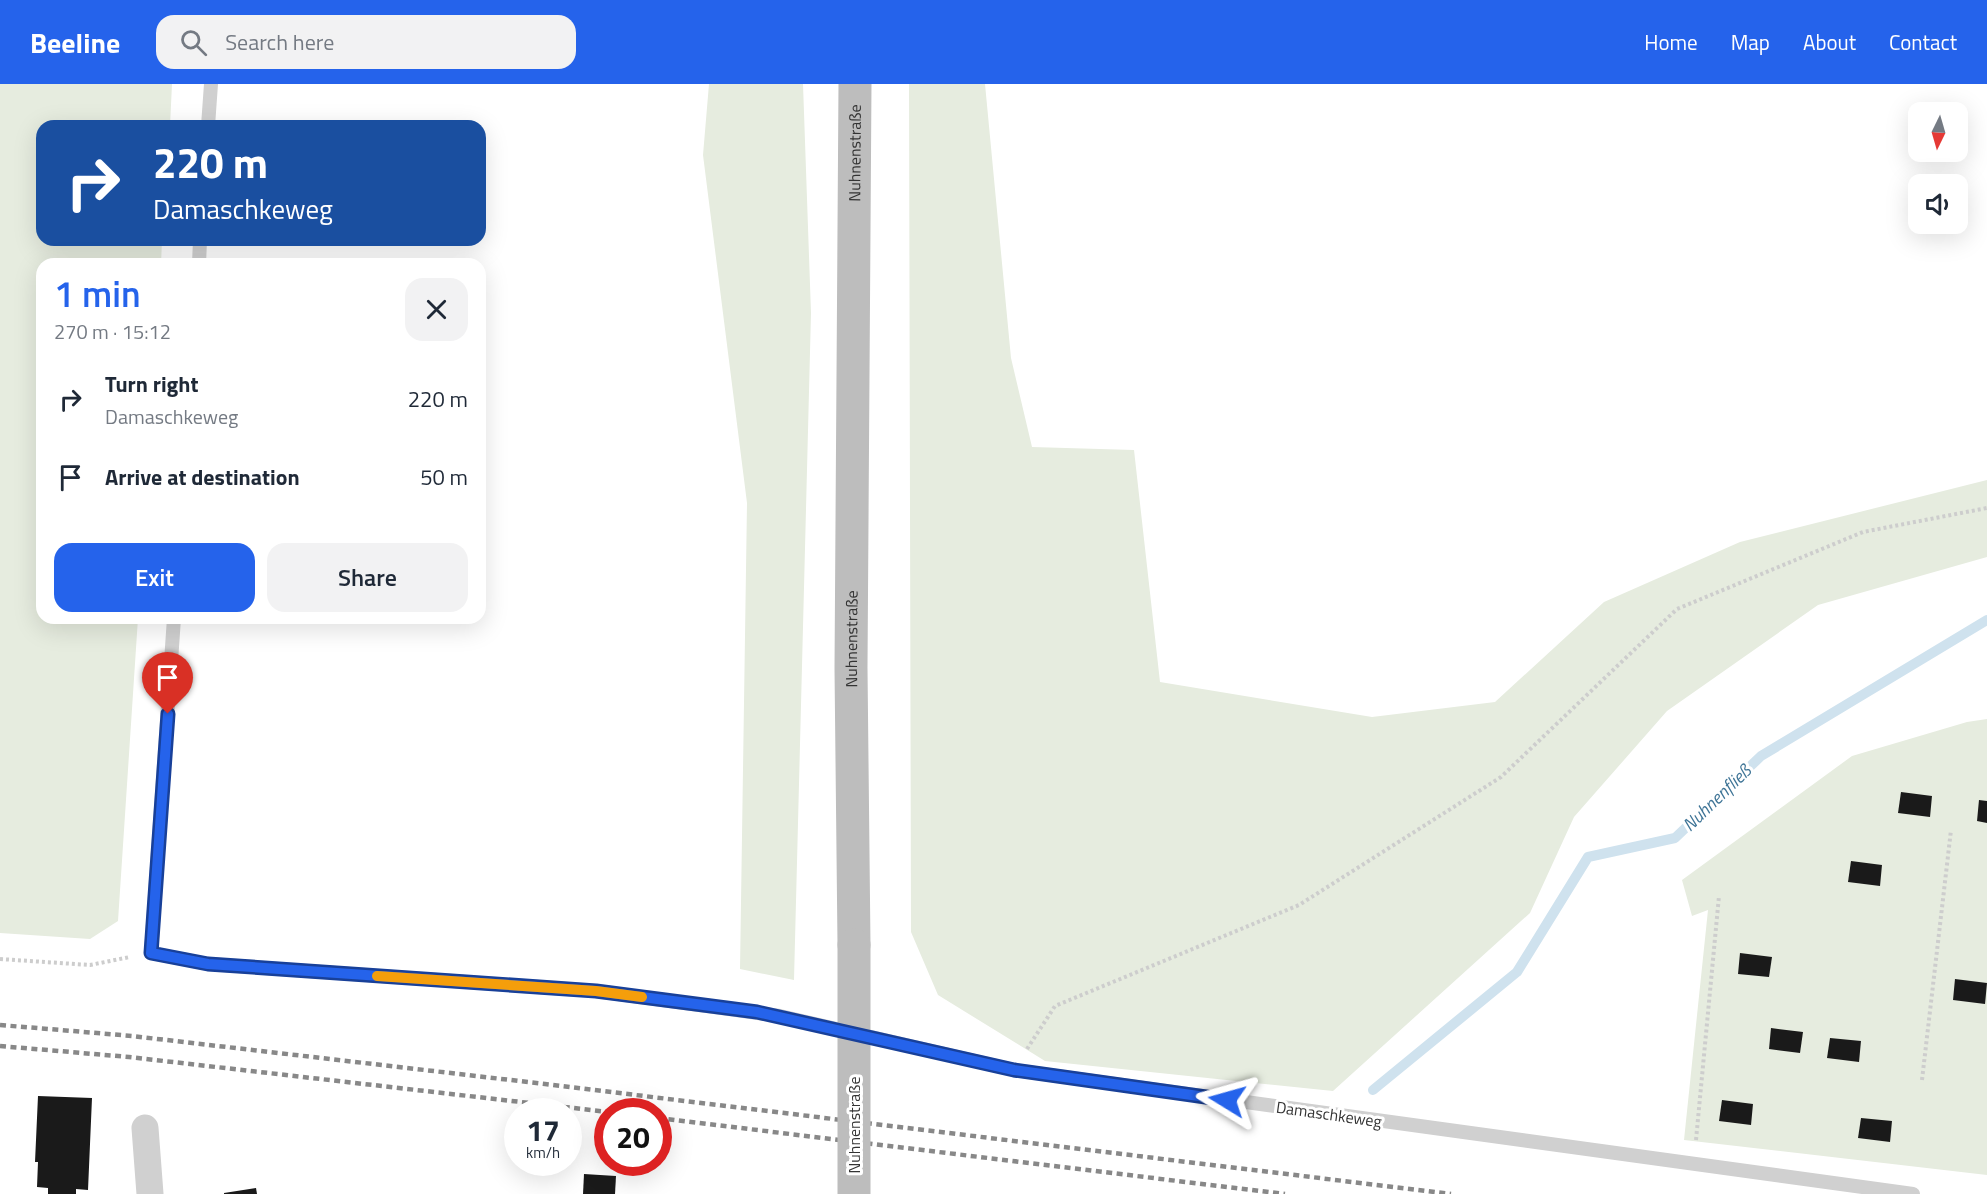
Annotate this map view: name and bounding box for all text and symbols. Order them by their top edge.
search box [156,15,576,69]
text: Beeline [30,21,120,64]
text: Search here [225,25,334,59]
icon: search [177,26,210,59]
text: Home [1644,26,1698,58]
text: Map [1731,26,1770,58]
text: About [1803,26,1856,58]
text: Contact [1889,26,1957,58]
north arrow [1908,102,1968,162]
map controls [1908,102,1968,234]
street label: Nuhnenstraße [842,104,867,202]
text: 220 m [153,130,268,194]
icon: right [54,144,132,222]
button: sound [1908,174,1968,234]
text: Damaschkeweg [153,188,333,229]
text: 1 min [54,266,141,321]
button: close [405,278,468,341]
text: 270 m · 15:12 [54,316,171,347]
text: Turn right [105,367,199,401]
text: 220 m [408,382,468,416]
icon: right [54,383,87,416]
text: Damaschkeweg [105,401,238,432]
text: Arrive at destination [105,460,300,494]
text: 50 m [420,460,468,494]
icon: arrive [54,461,87,494]
button: Exit [54,543,255,612]
button: Share [267,543,468,612]
street label: Nuhnenstraße [839,590,864,688]
pin [142,652,193,714]
icon: arrive [151,661,184,694]
water label: Nuhnenfließ [1676,757,1758,837]
position arrow [1195,1068,1259,1132]
street label: Nuhnenstraße [842,1076,866,1174]
street label: Damaschkeweg [1275,1095,1383,1133]
speed limit sign: 20 [594,1098,672,1176]
text: 17 [526,1107,560,1153]
text: km/h [526,1141,560,1164]

